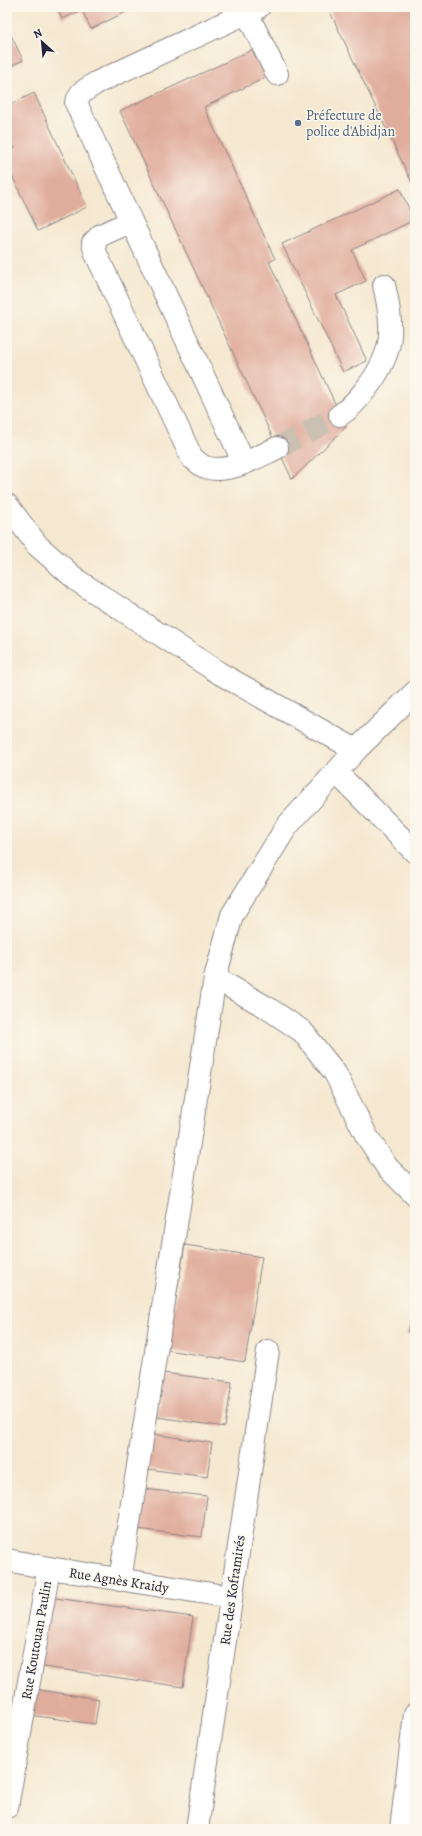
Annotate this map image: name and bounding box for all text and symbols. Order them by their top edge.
north arrow [22,22,62,62]
text: N [31,25,45,42]
place label: Préfecture de police d'Abidjan [306,106,396,141]
marker: Préfecture de police d'Abidjan [293,118,303,128]
street label: Rue des Koframirés [215,1534,250,1647]
street label: Rue Agnès Kraidy [68,1563,171,1598]
street label: Rue Koutouan Paulin [17,1579,56,1701]

